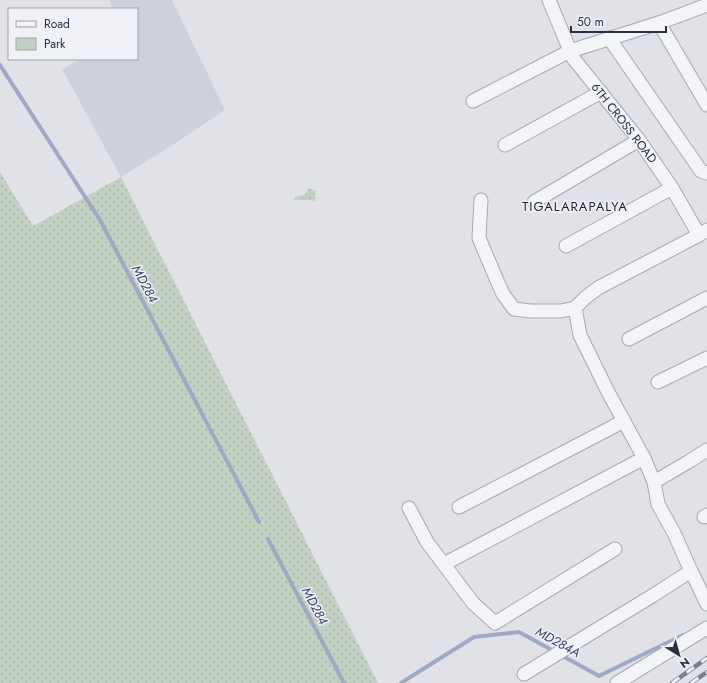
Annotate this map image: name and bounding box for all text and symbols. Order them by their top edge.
legend [8,8,138,60]
scale bar [571,8,666,34]
text: 50 m [577,13,604,31]
text: Road [44,15,70,33]
text: Park [44,35,66,53]
street label: 6TH CROSS ROAD [587,79,661,167]
district label: TIGALARAPALYA [522,197,628,216]
water label: MD284 [127,262,163,307]
water label: MD284 [297,584,333,629]
water label: MD284A [532,622,584,662]
north arrow [659,635,699,675]
text: N [677,654,693,672]

